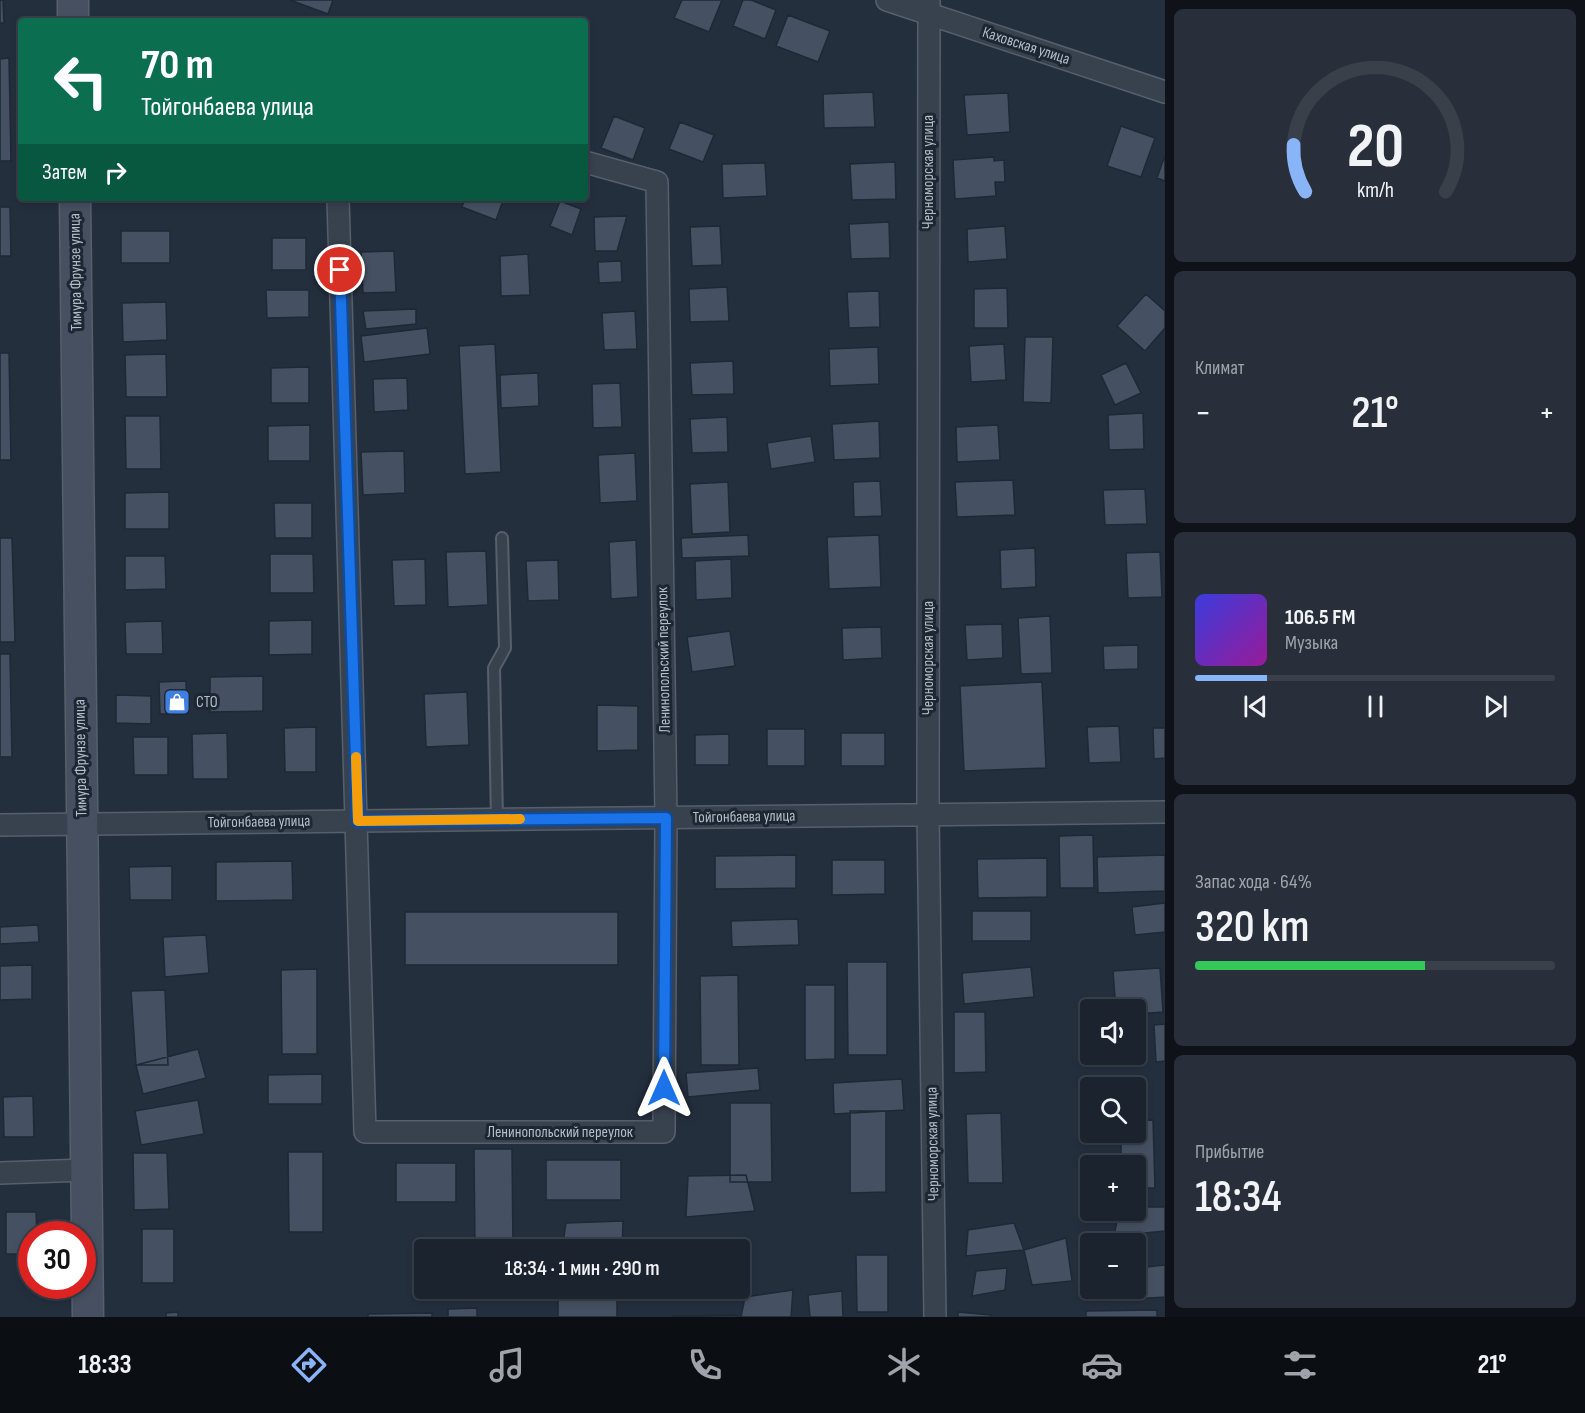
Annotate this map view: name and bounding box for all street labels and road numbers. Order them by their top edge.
street label: Каховская улица [980,23,1072,69]
street label: Черноморская улица [919,115,938,229]
street label: Тимура Фрунзе улица [65,213,87,331]
street label: Ленинопольский переулок [653,586,675,733]
street label: Черноморская улица [919,601,938,715]
street label: Тимура Фрунзе улица [70,699,92,817]
street label: Тойгонбаева улица [693,807,795,827]
street label: Тойгонбаева улица [208,812,310,832]
street label: Черноморская улица [923,1087,943,1201]
street label: Ленинопольский переулок [487,1123,634,1142]

